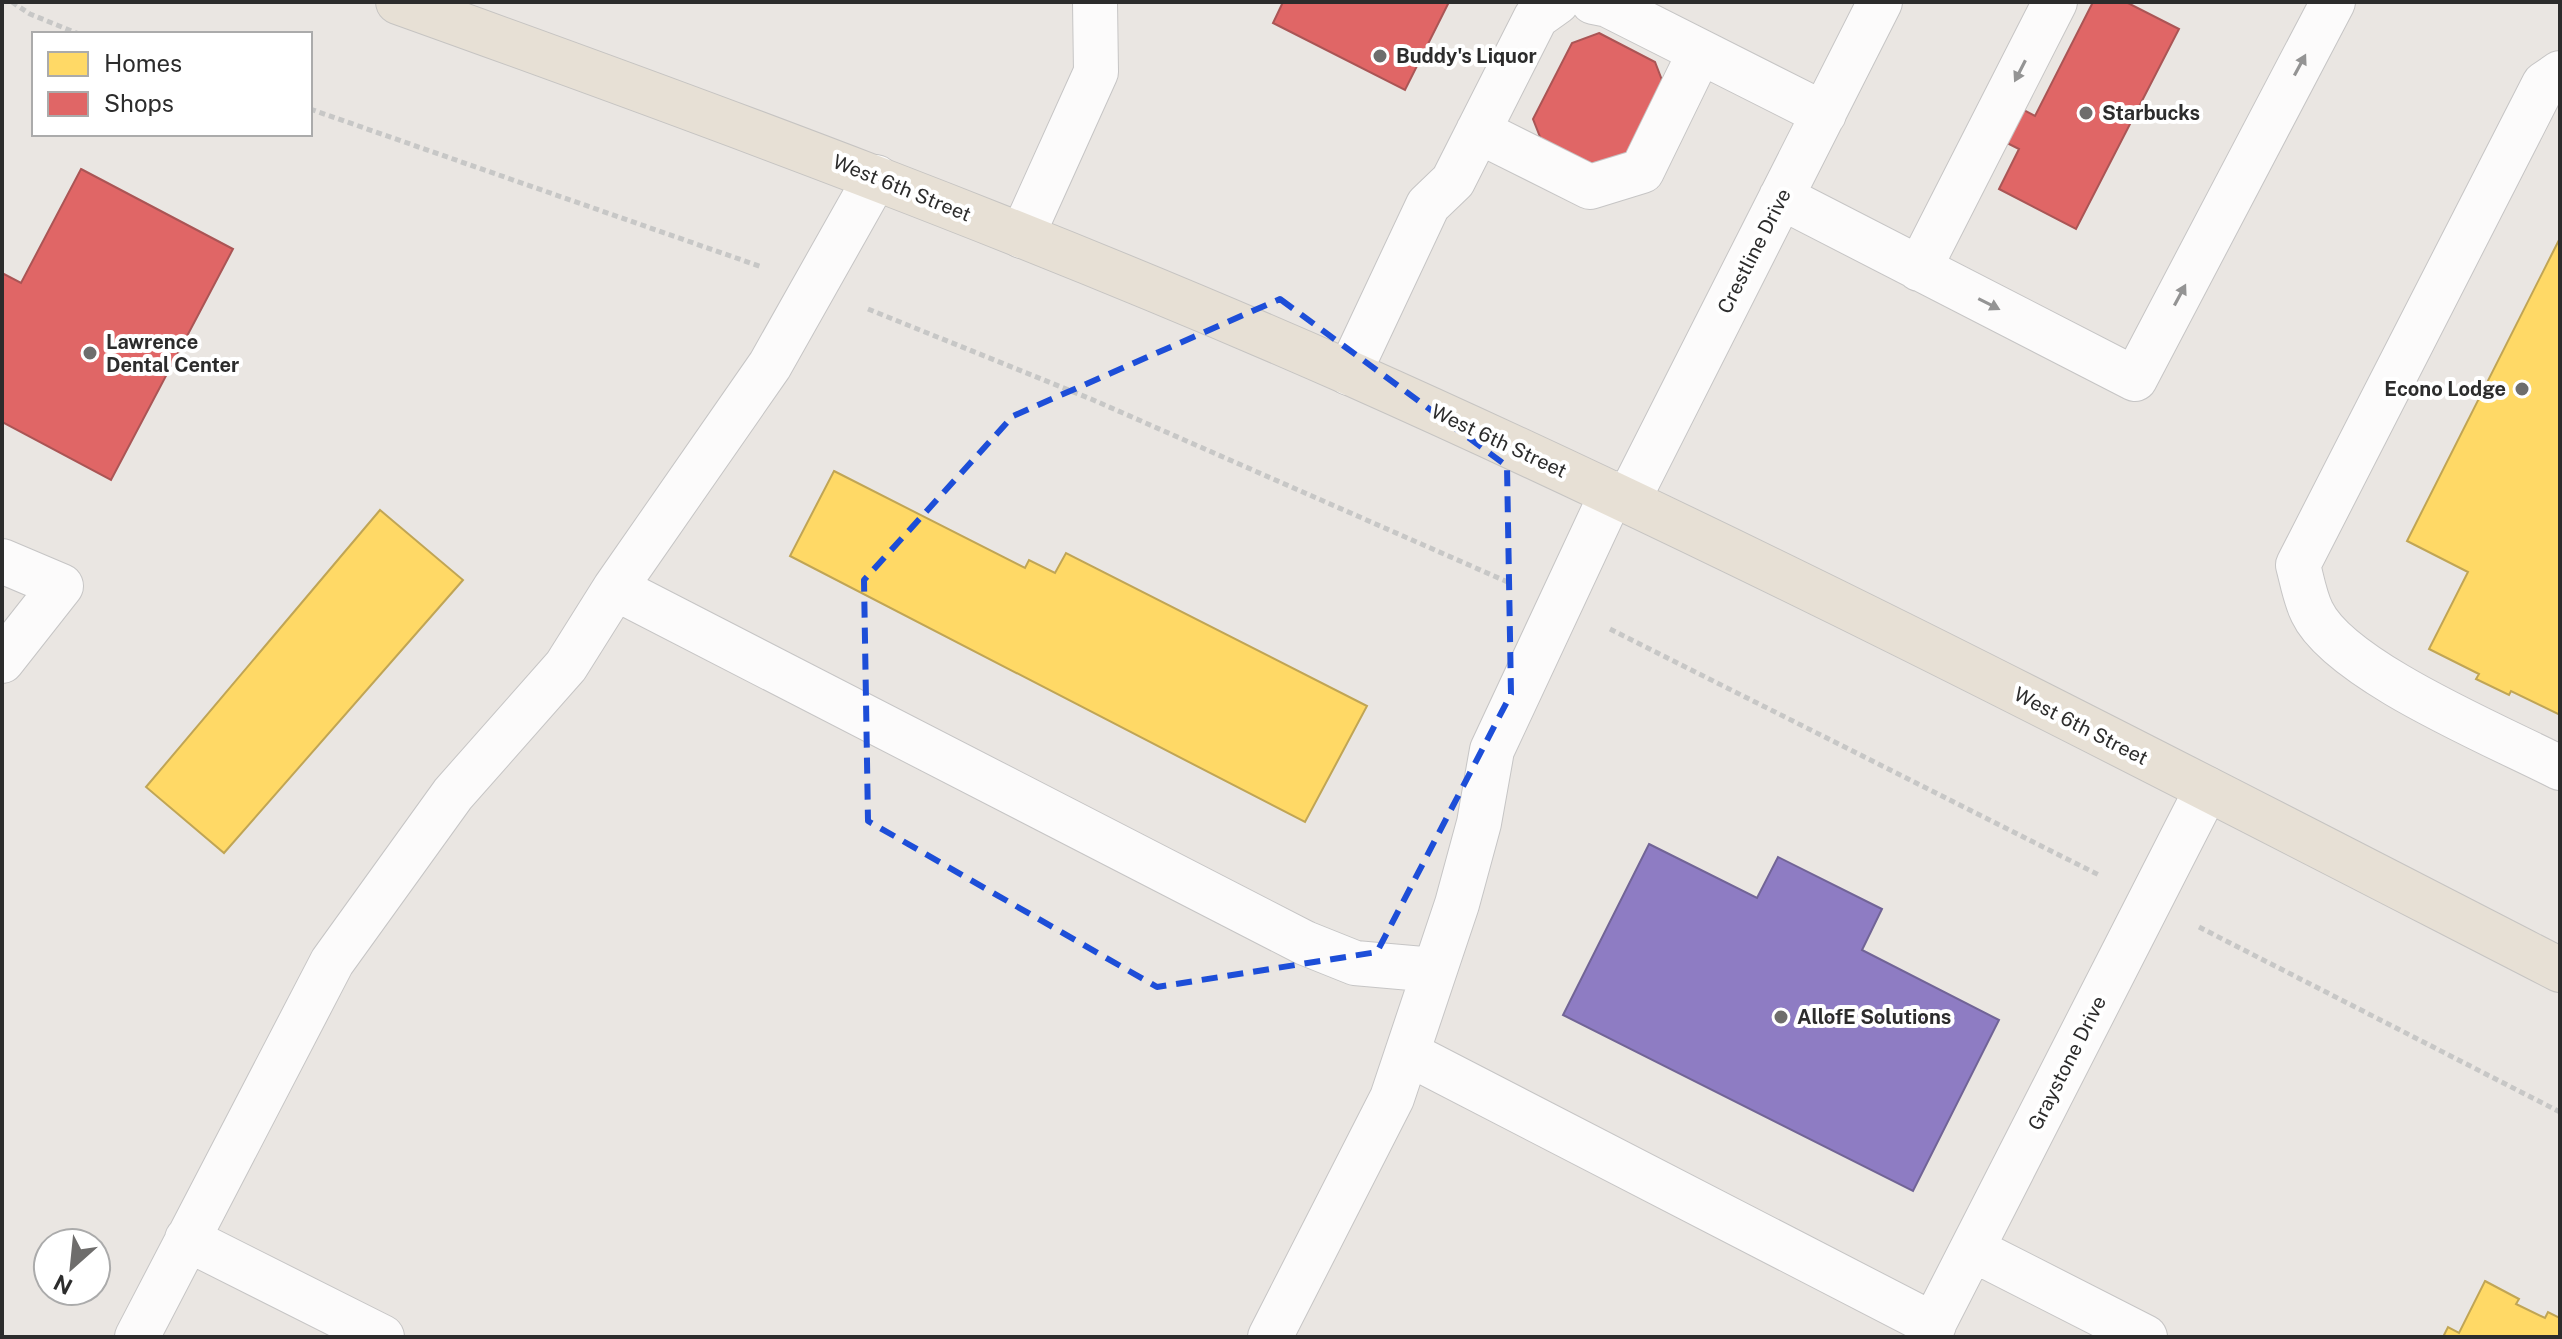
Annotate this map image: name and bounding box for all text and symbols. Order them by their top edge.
legend [32,32,312,136]
place label: Buddy's Liquor [1396,44,1537,68]
marker: Buddy's Liquor [1371,47,1389,65]
text: Homes [104,49,182,77]
one-way arrow [2294,53,2307,76]
one-way arrow [2013,60,2026,83]
text: Shops [104,89,174,117]
place label: Starbucks [2102,101,2200,125]
marker: Starbucks [2077,104,2095,122]
street label: West 6th Street [829,149,975,227]
street label: Crestline Drive [1712,185,1796,317]
one-way arrow [2173,283,2186,306]
one-way arrow [1977,298,2000,311]
place label: Lawrence Dental Center [106,330,239,377]
marker: Lawrence Dental Center [81,344,99,362]
place label: Econo Lodge [2384,377,2506,401]
marker: Econo Lodge [2513,380,2531,398]
street label: West 6th Street [1427,399,1571,483]
street label: West 6th Street [2010,682,2152,770]
street label: Graystone Drive [2023,992,2111,1134]
place label: AllofE Solutions [1797,1005,1951,1029]
marker: AllofE Solutions [1772,1008,1790,1026]
north arrow [32,1227,112,1307]
text: N [49,1269,76,1300]

